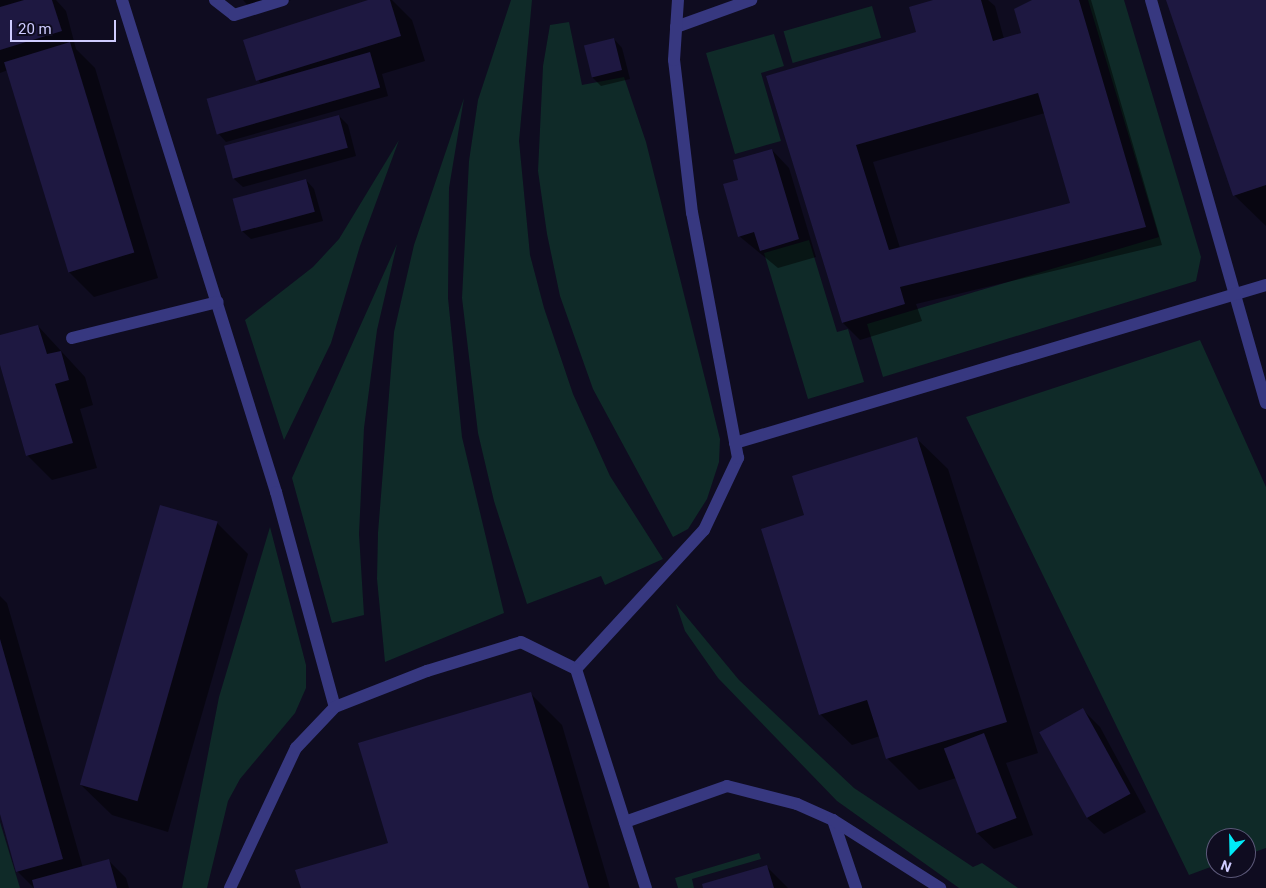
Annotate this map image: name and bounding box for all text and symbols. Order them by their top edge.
scale bar [12,10,119,42]
text: 20 m [18,20,52,38]
north arrow [1206,828,1256,878]
text: N [1219,857,1233,875]

